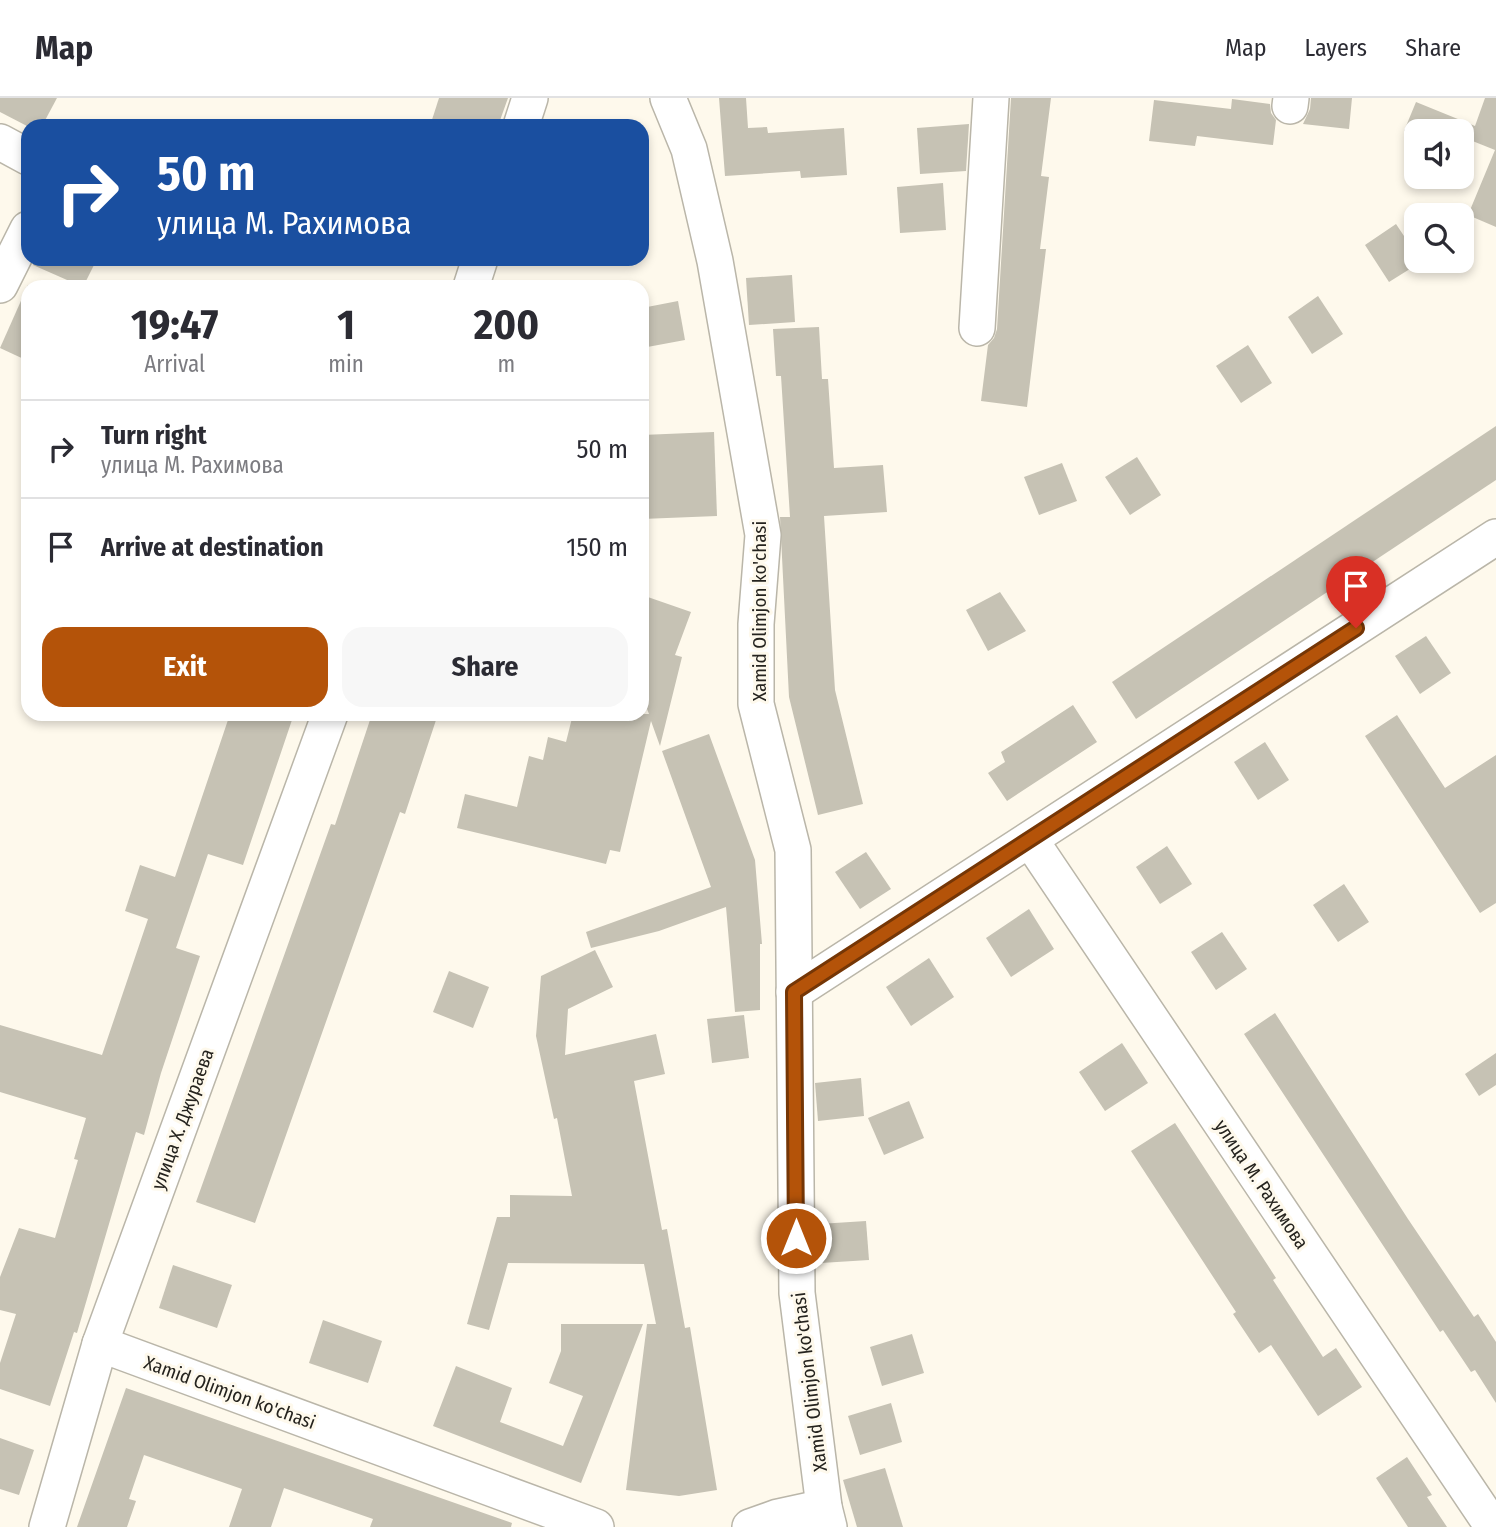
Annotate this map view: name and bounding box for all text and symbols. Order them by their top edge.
text: Map [35,28,93,68]
text: Map [1225,34,1267,62]
text: Layers [1305,34,1367,62]
text: Share [1405,34,1461,62]
map controls [1404,119,1474,273]
button: sound [1404,119,1474,189]
text: 50 m [157,144,255,203]
icon: right [42,147,133,238]
button: search [1404,203,1474,273]
text: улица М. Рахимова [157,204,411,242]
text: 19:47 [131,300,218,350]
text: 1 [337,300,355,350]
text: 200 [474,300,539,350]
text: Arrival [144,350,205,378]
text: min [328,350,364,378]
text: m [498,350,515,378]
text: Turn right [101,420,207,451]
icon: right [42,430,80,468]
text: 50 m [576,434,628,465]
text: улица М. Рахимова [101,451,284,479]
street label: Xamid Olimjon ko'chasi [748,521,771,701]
icon: arrive [42,528,80,566]
text: Arrive at destination [101,532,324,563]
text: 150 m [566,532,628,563]
pin [1326,556,1386,628]
icon: arrive [1337,567,1375,605]
button: Exit [42,627,328,707]
button: Share [342,627,628,707]
street label: улица Х. Джураева [146,1046,219,1193]
street label: улица М. Рахимова [1210,1115,1313,1253]
position arrow [759,1201,833,1275]
street label: Xamid Olimjon ko'chasi [787,1291,832,1473]
street label: Xamid Olimjon ko'chasi [141,1351,319,1434]

